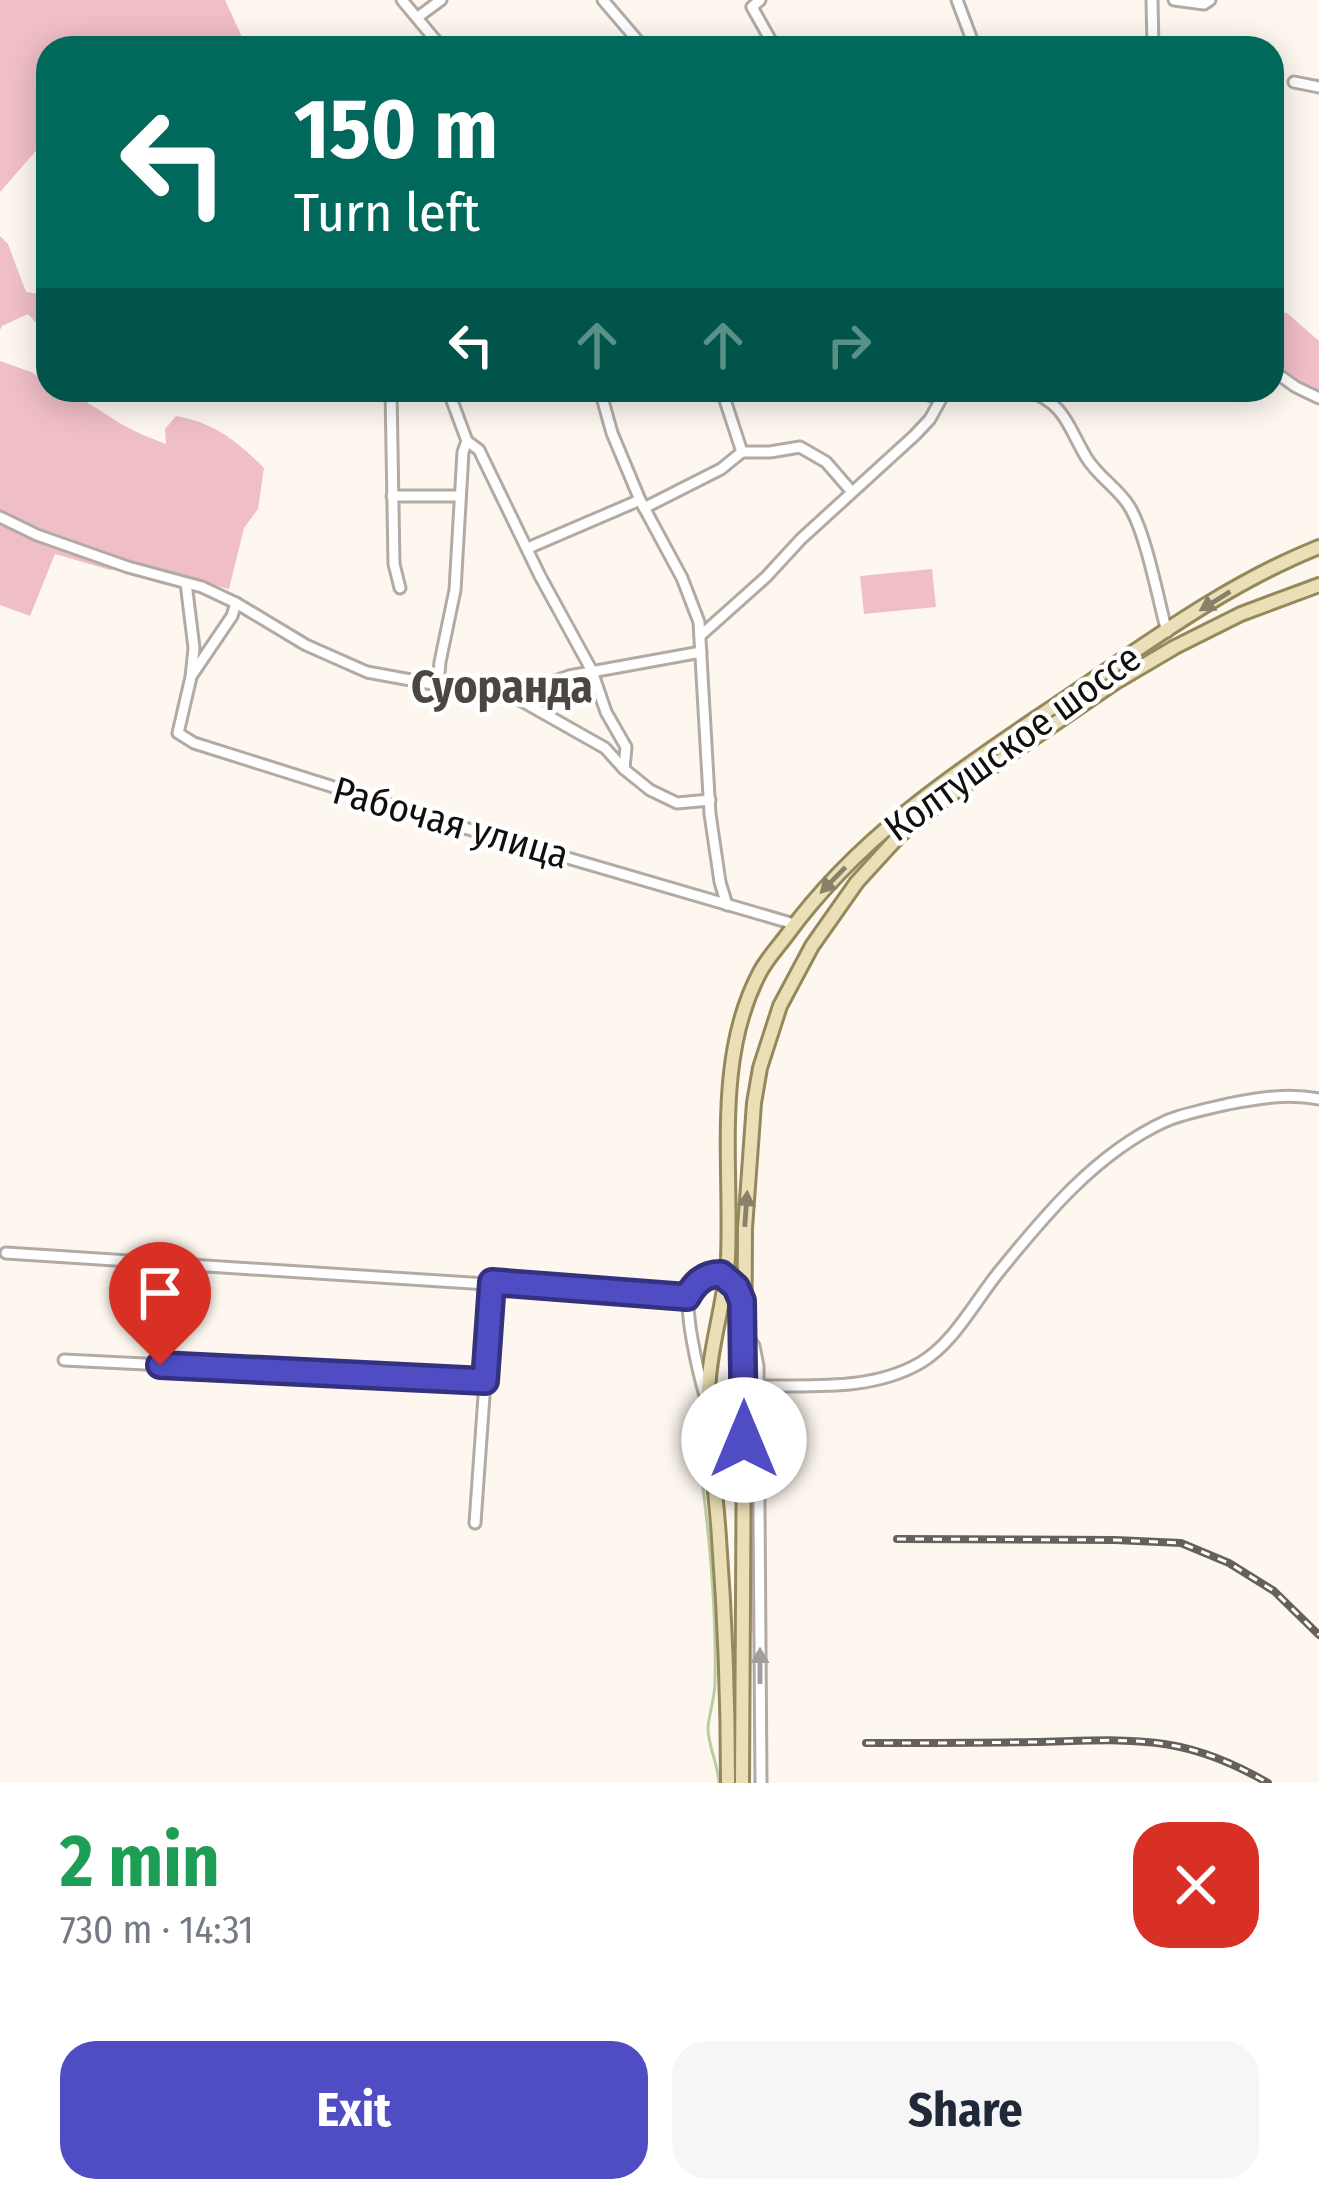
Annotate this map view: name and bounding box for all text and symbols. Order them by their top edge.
text: 150 m [294,79,498,180]
icon: left [96,84,252,240]
text: Turn left [294,181,480,245]
icon: left [438,312,504,378]
icon: ahead [564,312,630,378]
icon: ahead [690,312,756,378]
icon: right [816,312,882,378]
one-way arrow [1199,589,1232,611]
street label: Колтушское шоссе [876,635,1149,851]
district label: Суоранда [411,660,593,714]
street label: Рабочая улица [328,767,574,879]
one-way arrow [820,865,848,894]
one-way arrow [737,1190,756,1227]
pin [109,1242,211,1365]
icon: arrive [127,1260,193,1326]
position arrow [681,1377,807,1503]
one-way arrow [750,1646,770,1684]
text: 2 min [60,1819,220,1905]
button: close [1133,1822,1259,1948]
text: 730 m · 14:31 [60,1907,254,1953]
button: Exit [60,2041,648,2179]
button: Share [672,2041,1259,2179]

